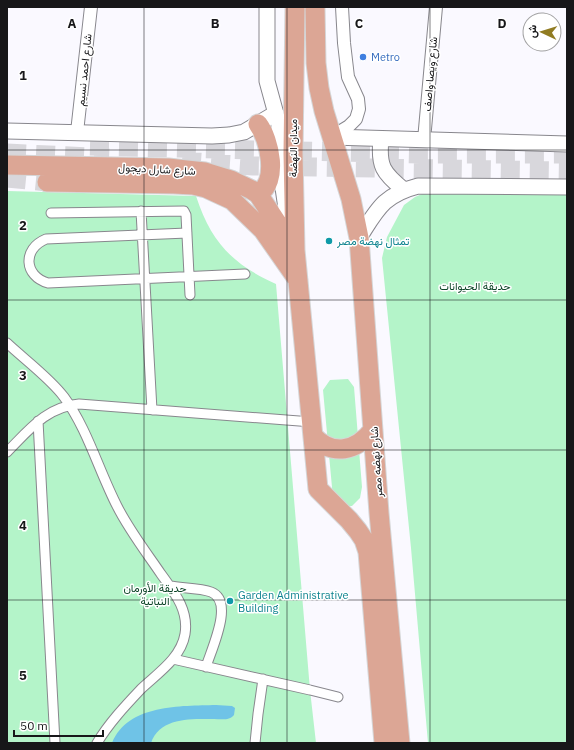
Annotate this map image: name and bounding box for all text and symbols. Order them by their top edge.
north arrow [522,12,562,52]
text: A [68,15,77,32]
text: B [211,15,220,32]
text: C [355,15,364,32]
text: D [497,15,507,32]
text: ش [525,24,539,38]
street label: شارع احمد نسيم [73,33,96,107]
street label: شارع ويصا واصف [420,36,441,112]
place label: Metro [371,50,400,64]
marker: Metro [358,52,368,62]
text: 1 [19,67,27,84]
street label: ميدان النهضة [286,119,300,177]
street label: شارع شارل ديجول [118,160,196,179]
text: 2 [19,217,27,234]
place label: تمثال نهضة مصر [336,234,410,248]
marker: تمثال نهضة مصر [324,236,334,246]
park label: حديقة الحيوانات [439,279,511,293]
text: 3 [19,367,27,384]
street label: شارع نهضه مصر [367,426,387,499]
text: 4 [19,517,27,534]
park label: حديقة الأورمان النباتية [123,581,187,608]
place label: Garden Administrative Building [238,588,349,615]
marker: Garden Administrative Building [225,596,235,606]
text: 5 [19,667,27,684]
scale bar [14,712,103,738]
text: 50 m [20,718,48,733]

